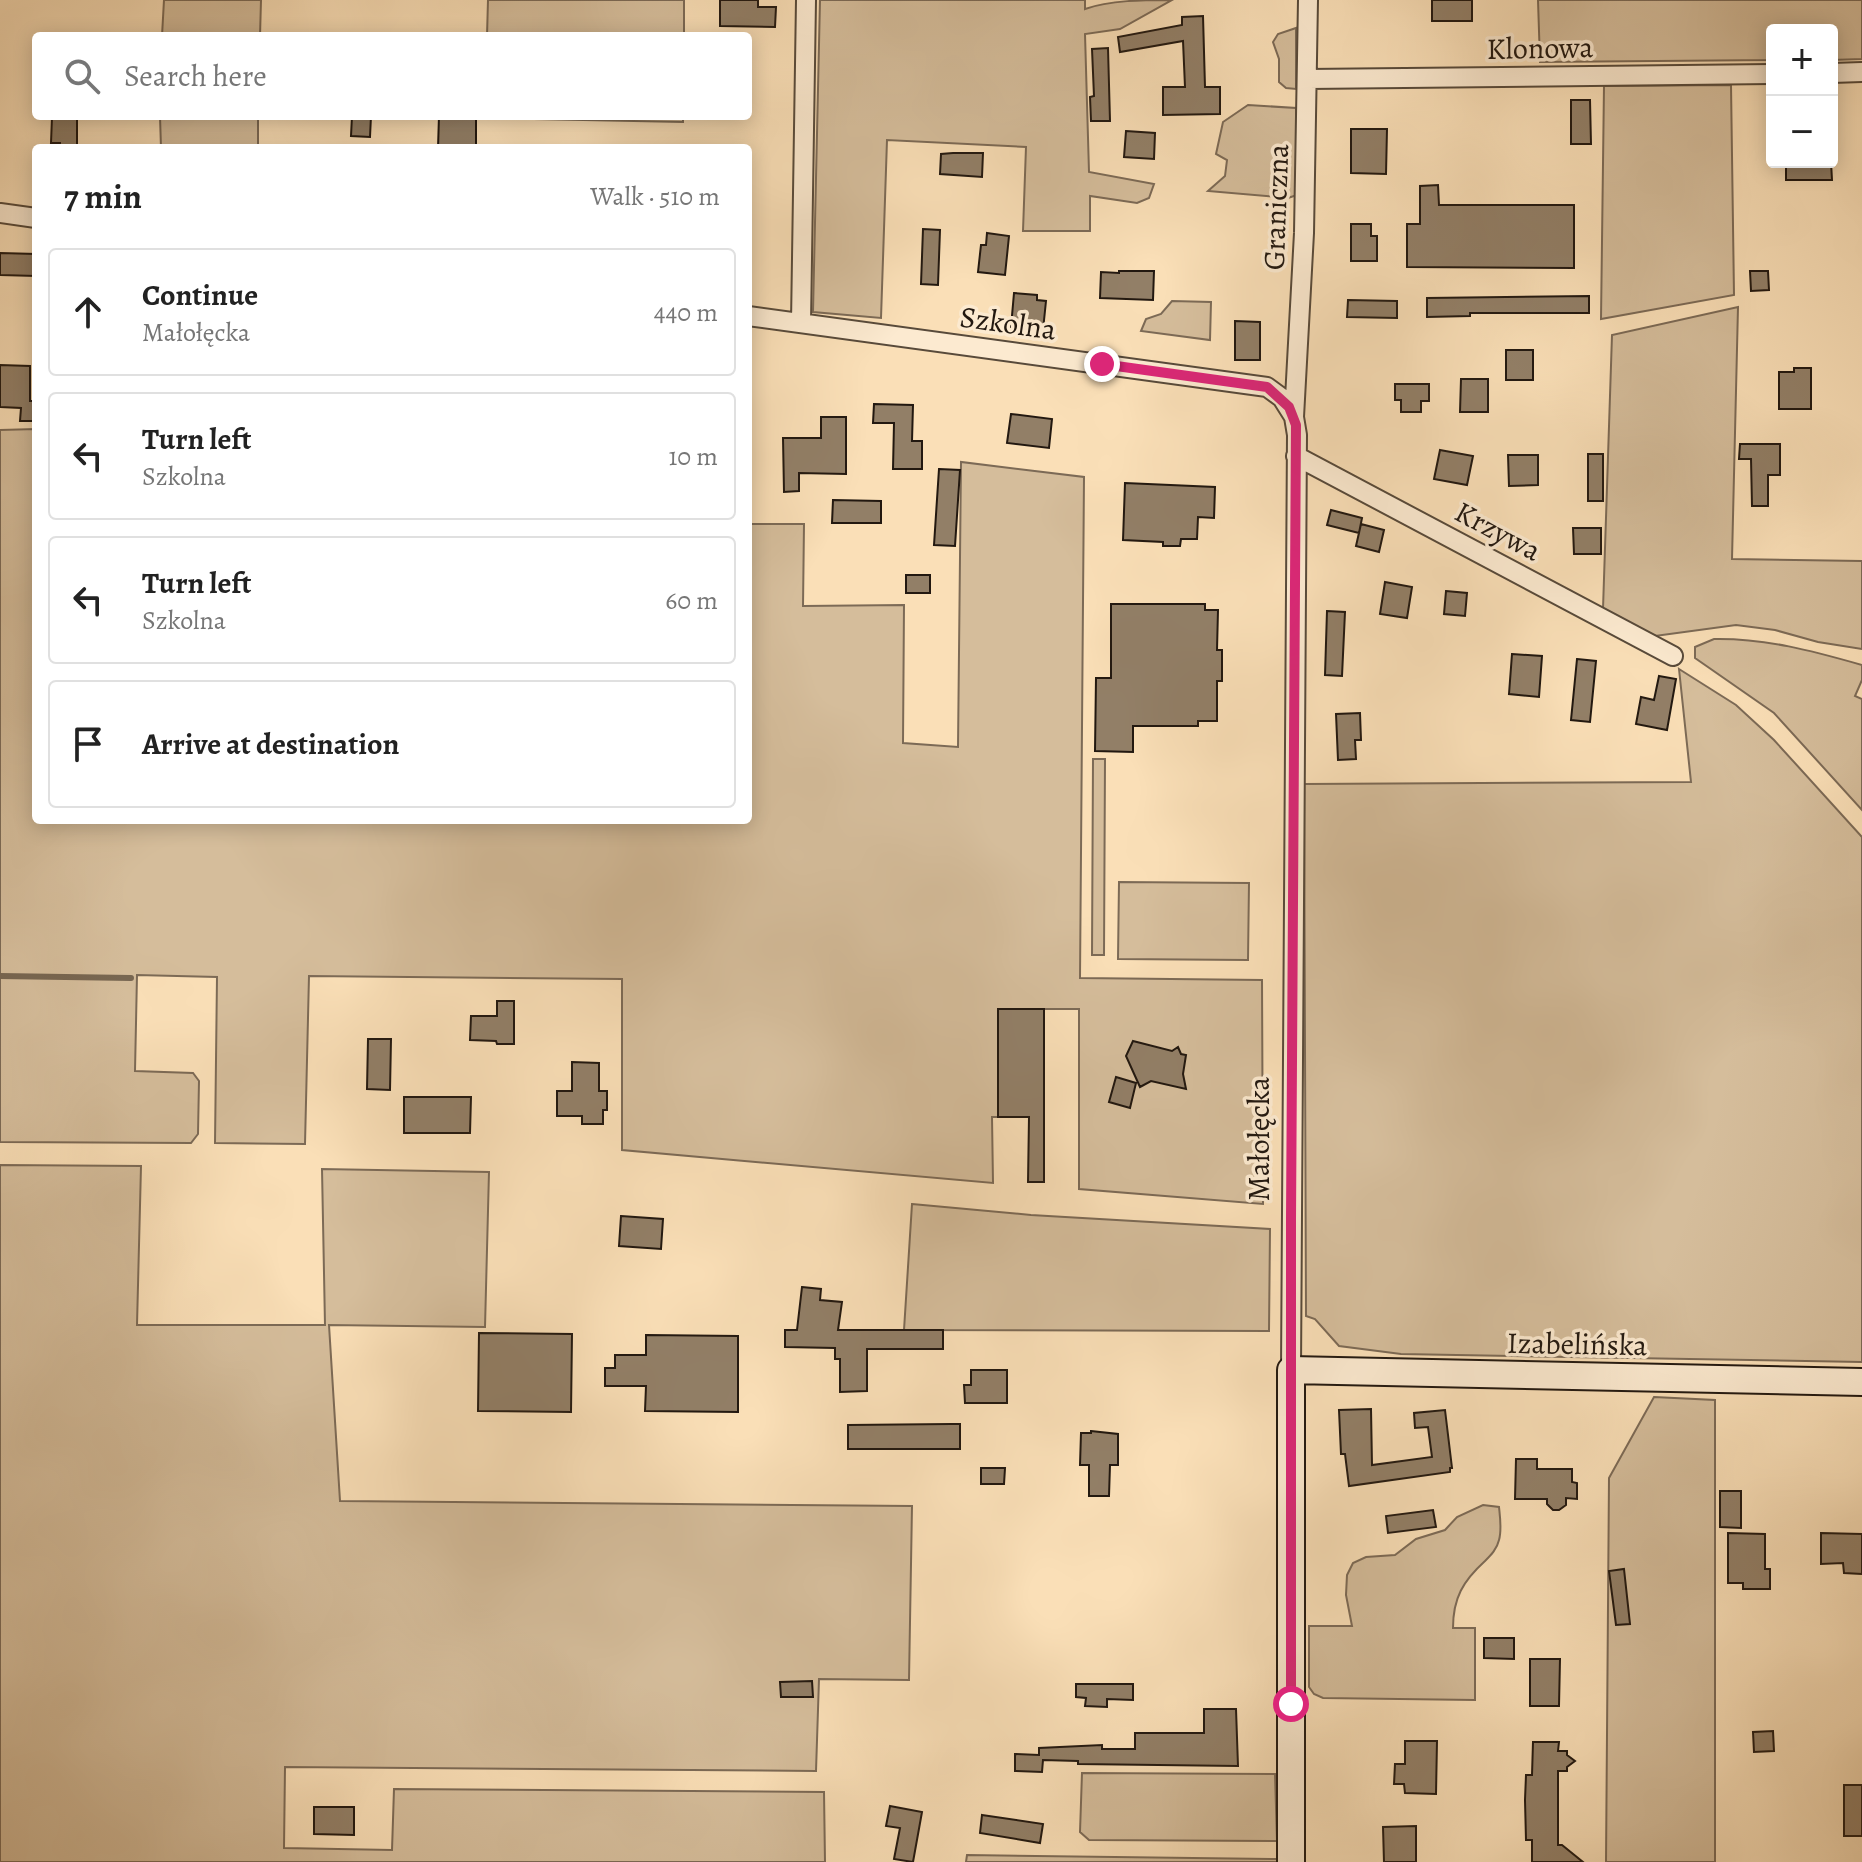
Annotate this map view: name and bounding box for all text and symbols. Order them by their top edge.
map controls [1766,24,1838,168]
button: + [1766,24,1838,96]
street label: Klonowa [1486,27,1594,69]
search box [32,32,752,120]
icon: search [60,54,104,98]
text: Search here [124,56,267,96]
button: − [1766,96,1838,168]
street label: Graniczna [1254,143,1298,271]
text: 7 min [64,173,142,220]
text: Walk · 510 m [590,179,720,214]
text: Continue [142,275,258,315]
icon: ahead [66,290,110,334]
text: 440 m [654,295,718,330]
street label: Szkolna [957,296,1059,350]
text: Małołęcka [142,315,250,350]
route end [1084,346,1120,382]
text: Turn left [142,419,251,459]
icon: left [66,434,110,478]
text: 10 m [668,439,718,474]
text: Szkolna [142,459,226,494]
street label: Krzywa [1448,492,1548,570]
text: Turn left [142,563,251,603]
icon: left [66,578,110,622]
text: 60 m [665,583,718,618]
text: Szkolna [142,603,226,638]
icon: arrive [66,722,110,766]
text: Arrive at destination [142,724,399,764]
street label: Małołęcka [1239,1077,1279,1201]
street label: Izabelińska [1507,1323,1647,1365]
route start [1273,1686,1309,1722]

